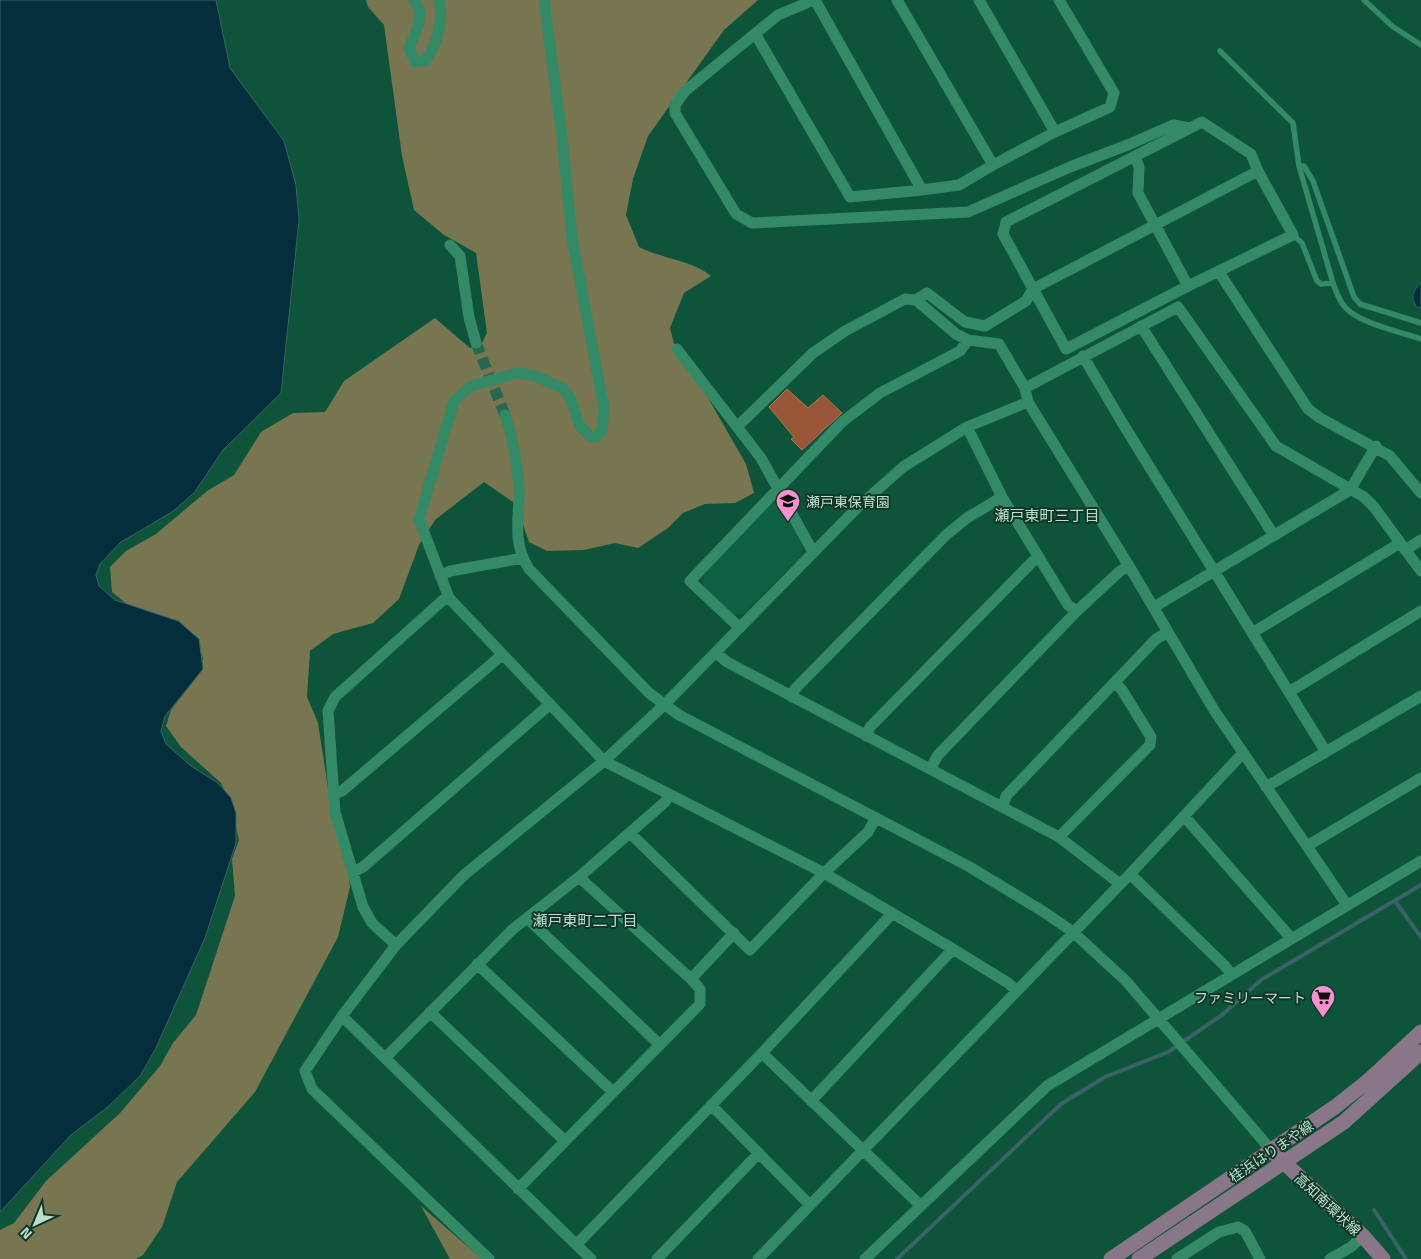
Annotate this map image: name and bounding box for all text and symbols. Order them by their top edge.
school or university icon: 瀬戸東保育園 [775,488,801,522]
place label: 瀬戸東保育園 [806,491,890,512]
district label: 瀬戸東町三丁目 [994,504,1100,527]
district label: 瀬戸東町二丁目 [532,909,638,932]
supermarket icon: ファミリーマート [1310,984,1336,1018]
place label: ファミリーマート [1194,987,1306,1008]
street label: 桂浜はりまや線 [1225,1115,1317,1187]
street label: 高知南環状線 [1290,1168,1366,1240]
north arrow [10,1199,60,1249]
text: N [15,1223,36,1245]

